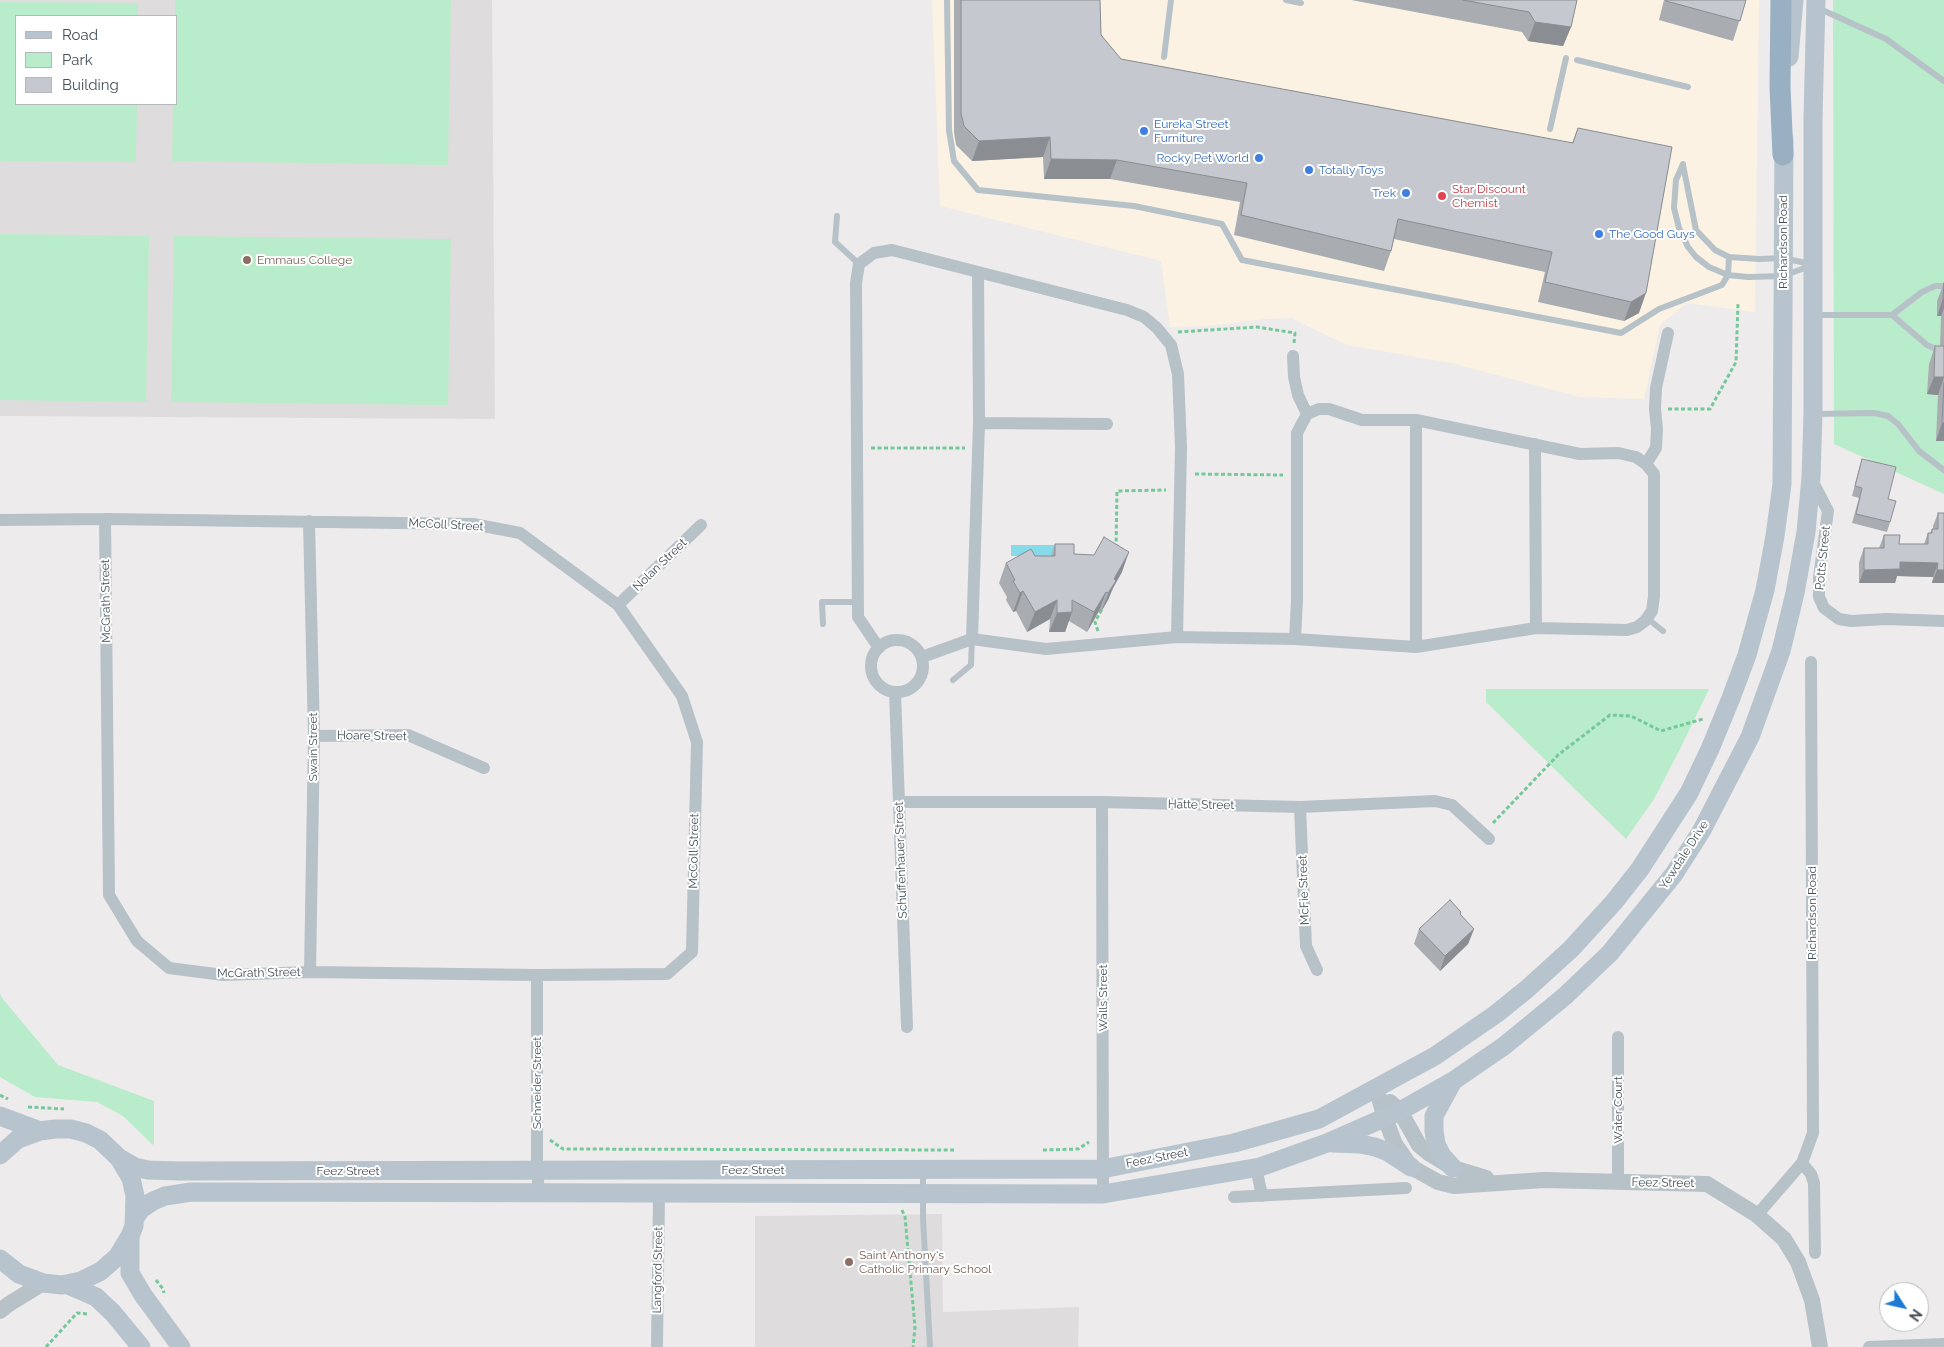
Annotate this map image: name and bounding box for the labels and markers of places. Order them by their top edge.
place label: Eureka Street Furniture [1154,117,1229,145]
marker: Eureka Street Furniture [1138,125,1150,137]
place label: Rocky Pet World [1156,151,1249,165]
marker: Rocky Pet World [1253,152,1265,164]
place label: Totally Toys [1319,163,1384,177]
marker: Totally Toys [1303,164,1315,176]
place label: Star Discount Chemist [1452,182,1526,210]
place label: Trek [1372,186,1396,200]
marker: Trek [1400,187,1412,199]
marker: Star Discount Chemist [1436,190,1448,202]
place label: The Good Guys [1609,227,1695,241]
marker: The Good Guys [1593,228,1605,240]
place label: Emmaus College [257,253,352,267]
marker: Emmaus College [241,254,253,266]
place label: Saint Anthony's Catholic Primary School [859,1248,991,1276]
marker: Saint Anthony's Catholic Primary School [843,1256,855,1268]

